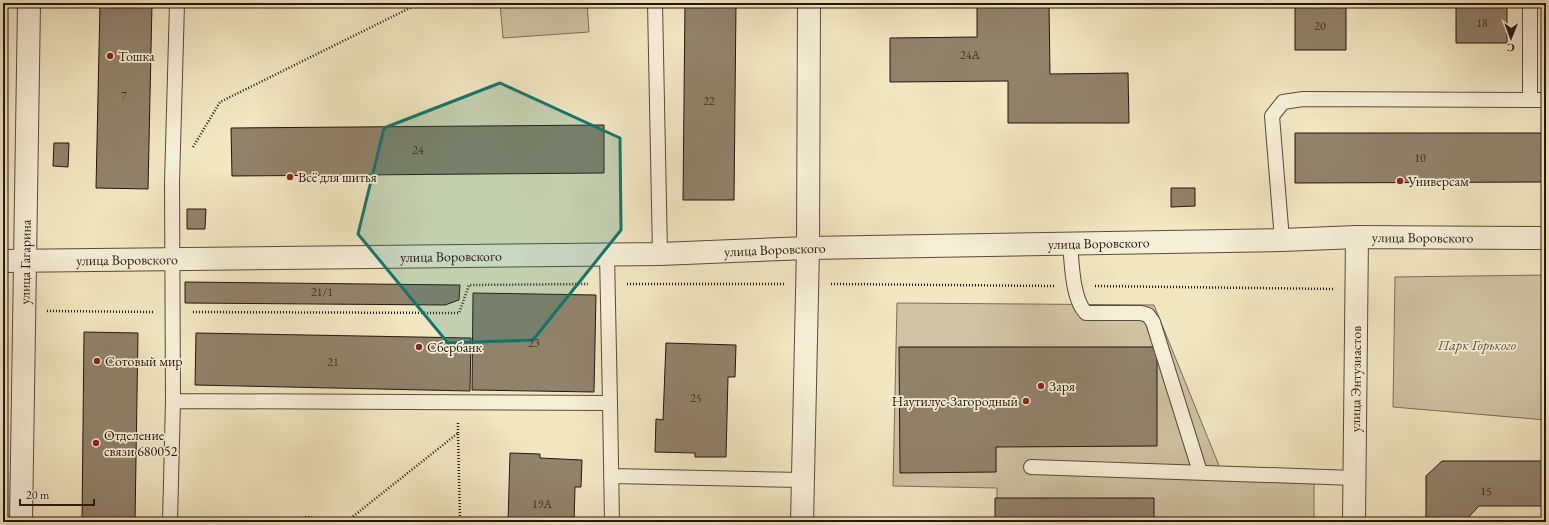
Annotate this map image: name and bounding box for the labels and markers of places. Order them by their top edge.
place label: Тошка [118,47,155,65]
marker: Тошка [105,51,115,61]
place label: Всё для шитья [298,168,377,186]
marker: Всё для шитья [285,172,295,182]
place label: Универсам [1407,172,1469,190]
marker: Универсам [1395,176,1405,186]
place label: Сбербанк [427,338,483,356]
marker: Сбербанк [414,342,424,352]
place label: Сотовый мир [105,352,183,370]
marker: Сотовый мир [92,356,102,366]
place label: Заря [1049,377,1075,395]
marker: Заря [1036,381,1046,391]
place label: Наутилус-Загородный [892,392,1019,410]
marker: Наутилус-Загородный [1021,396,1031,406]
place label: Отделение связи 680052 [104,426,178,460]
marker: Отделение связи 680052 [91,438,101,448]

